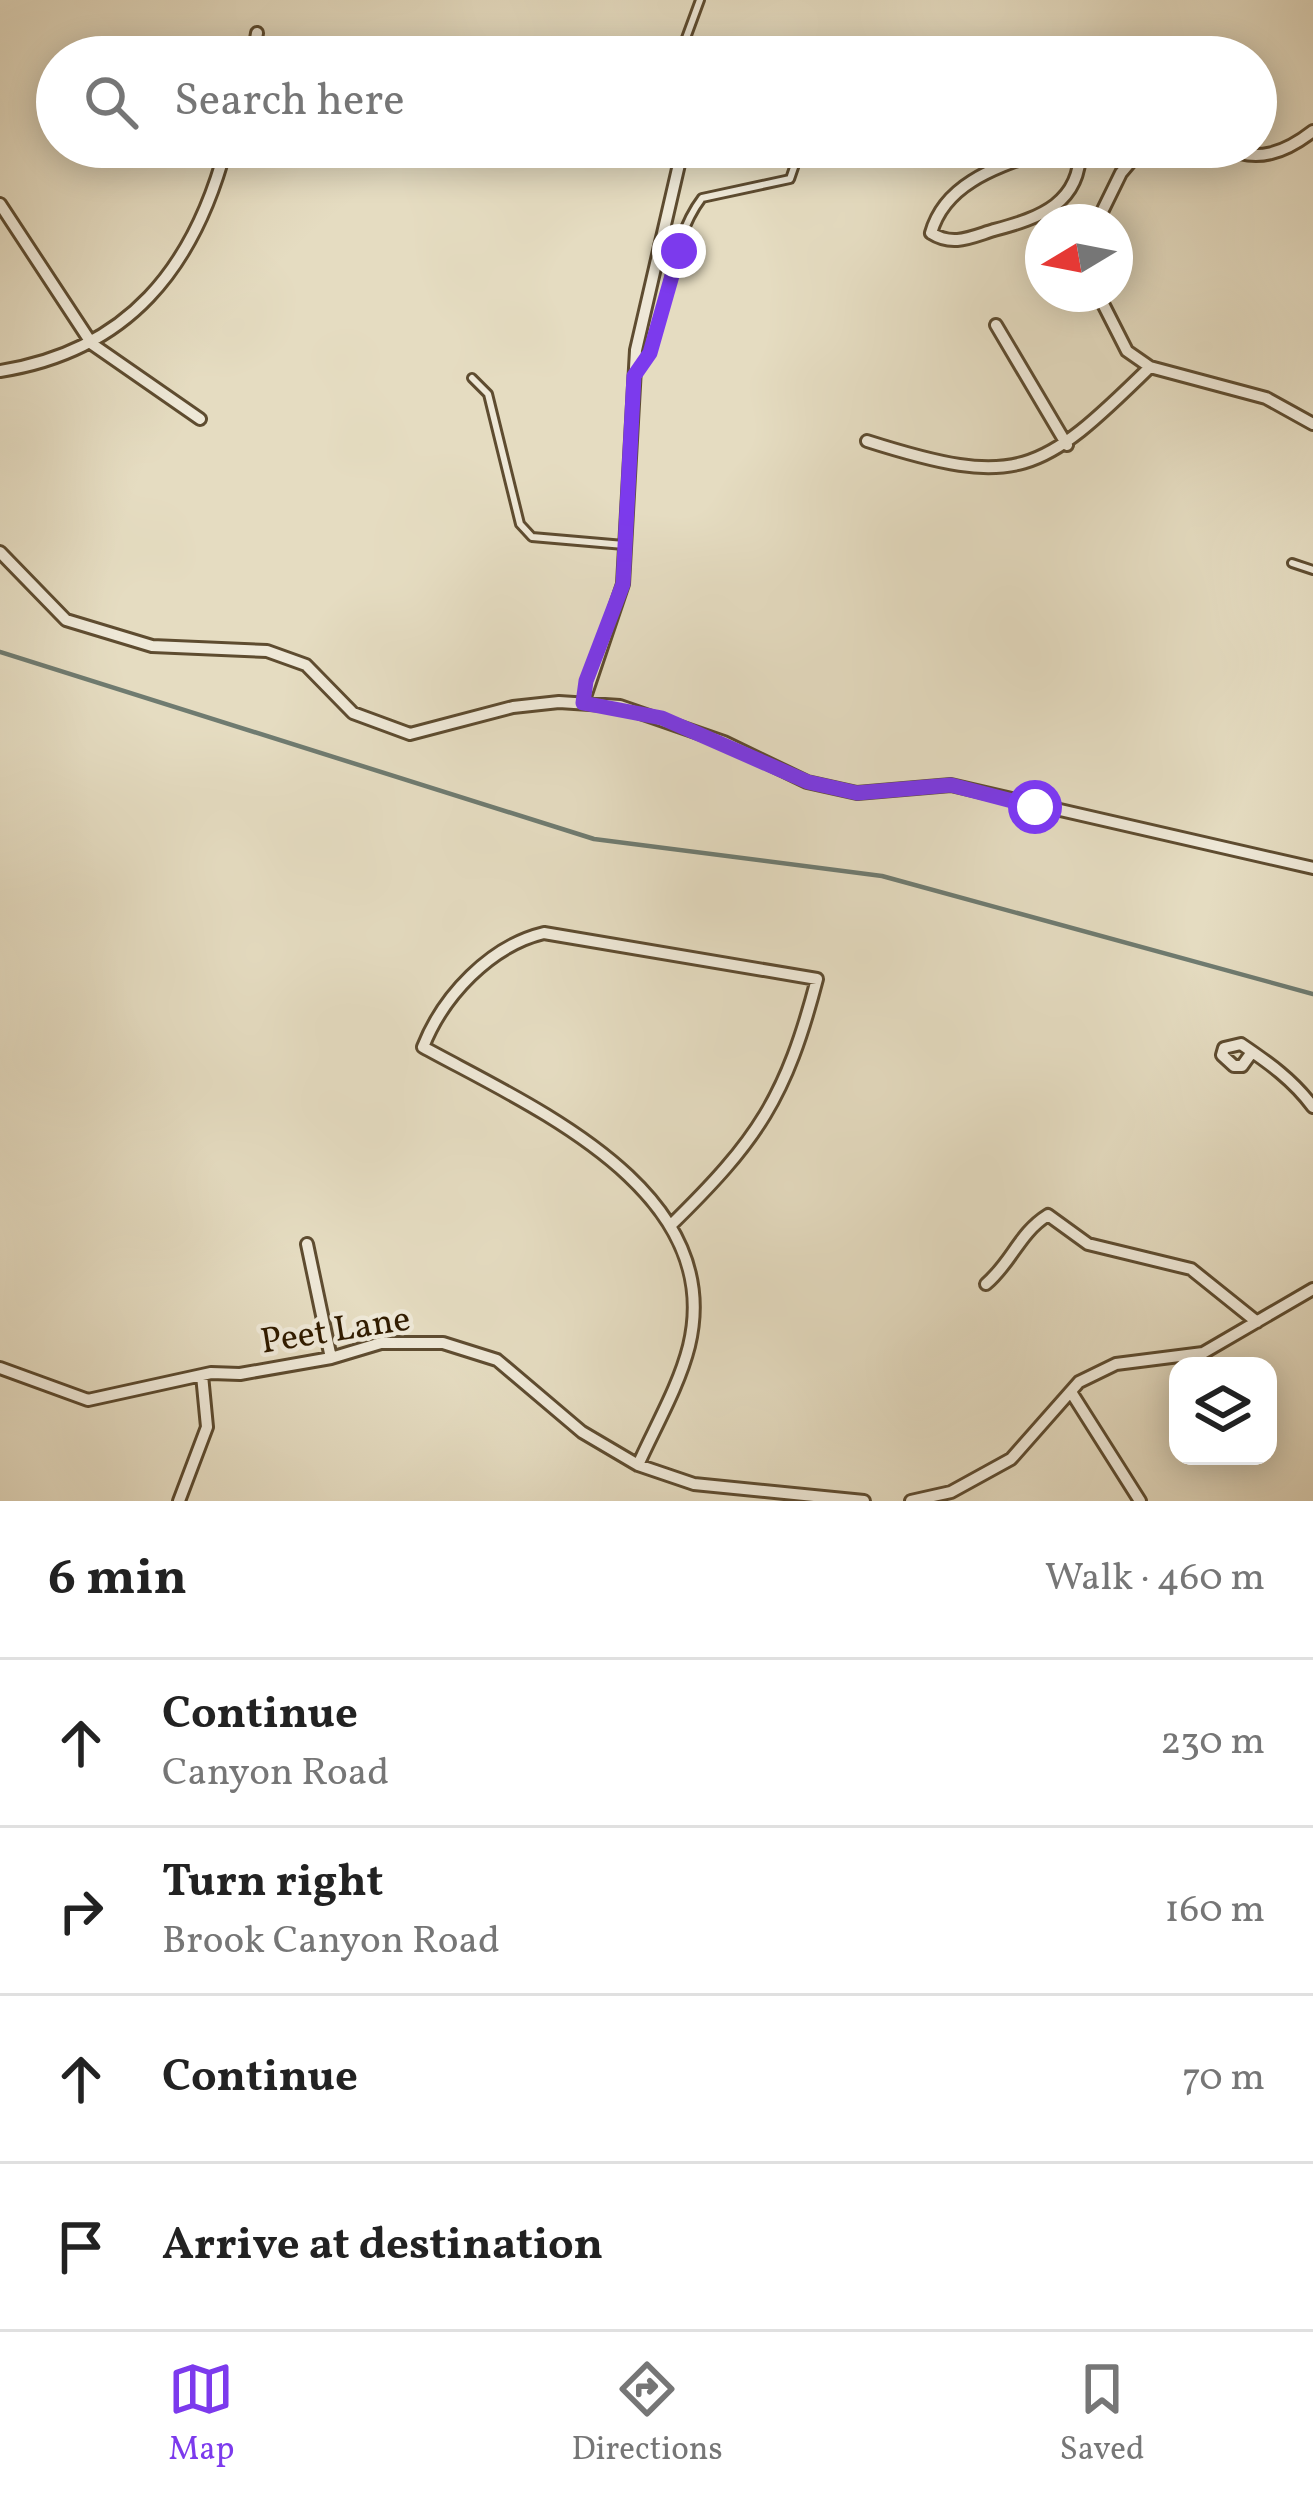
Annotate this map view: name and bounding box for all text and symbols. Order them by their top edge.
search box [36,36,1277,168]
icon: search [78,69,144,135]
text: Search here [174,71,405,134]
north arrow [1025,204,1133,312]
route end [652,224,706,278]
route start [1008,780,1062,834]
street label: Peet Lane [257,1295,414,1368]
map controls [1169,1357,1277,1465]
button: layers [1169,1357,1277,1465]
text: 6 min [48,1544,187,1615]
text: Walk · 460 m [1045,1552,1265,1606]
text: Continue [162,1684,358,1747]
icon: ahead [48,1710,114,1776]
text: 230 m [1160,1716,1265,1770]
text: Canyon Road [162,1747,389,1801]
text: Turn right [162,1852,383,1915]
icon: right [48,1878,114,1944]
text: 160 m [1164,1884,1265,1938]
text: Brook Canyon Road [162,1915,500,1969]
icon: ahead [48,2046,114,2112]
text: Continue [162,2047,358,2110]
text: 70 m [1182,2052,1265,2106]
icon: arrive [48,2214,114,2280]
text: Arrive at destination [162,2215,603,2278]
tab: Map [168,2356,235,2474]
tab: Directions [571,2356,723,2474]
tab: Saved [1060,2356,1145,2474]

